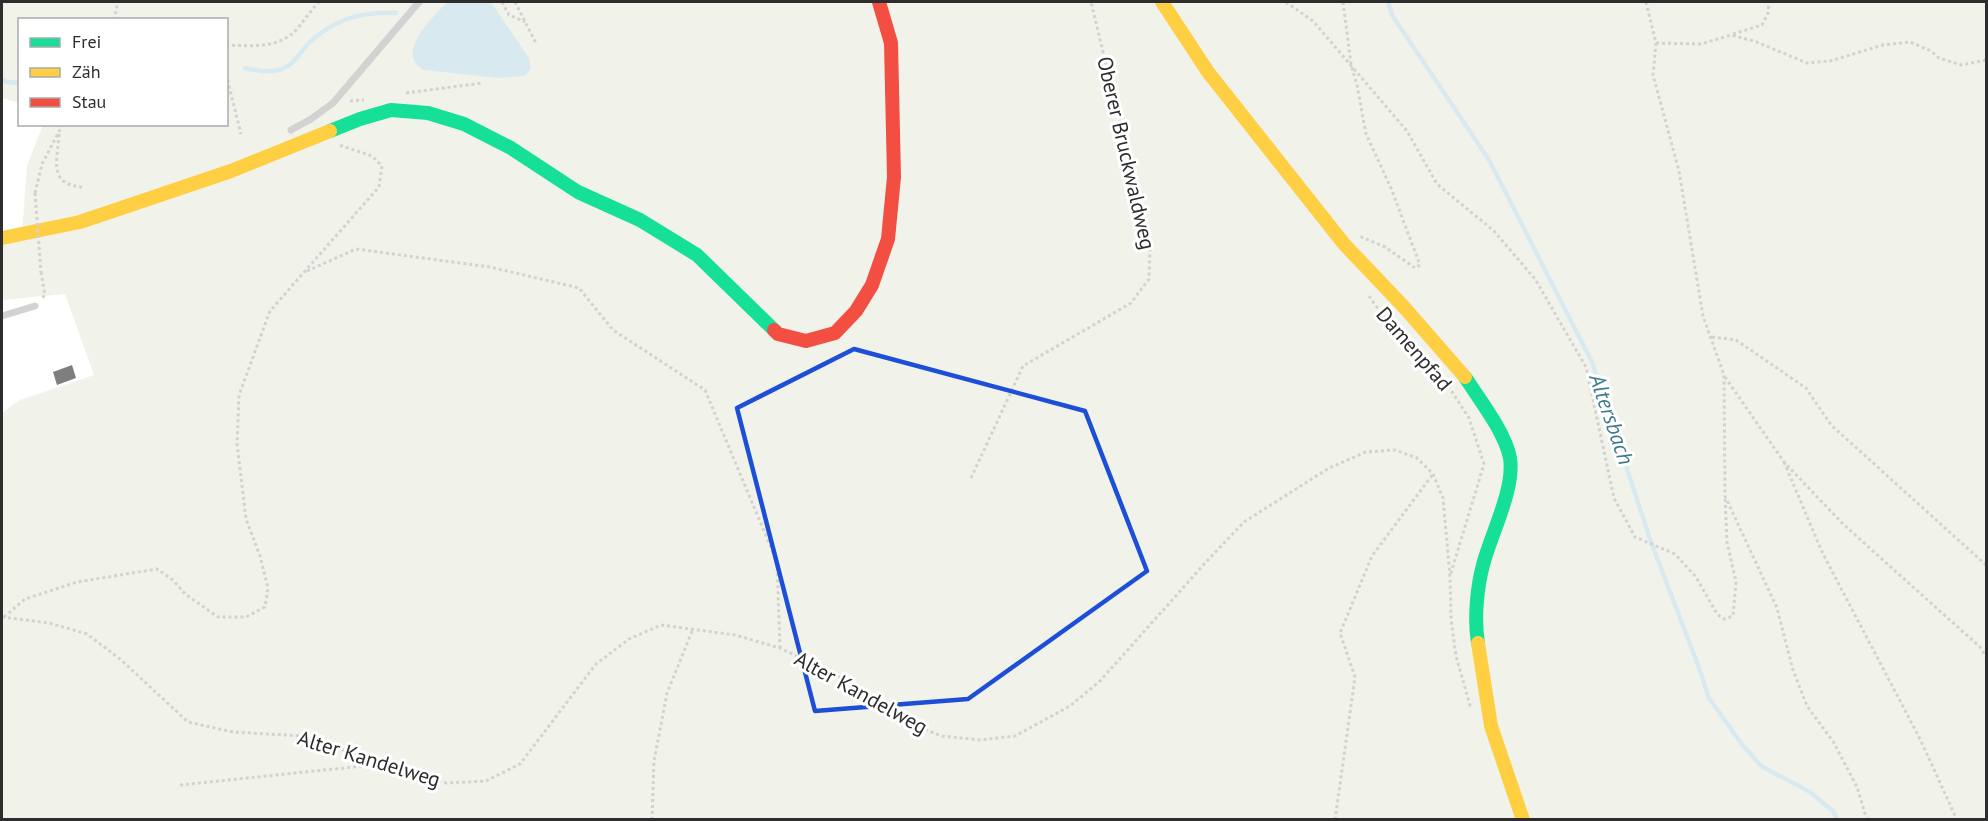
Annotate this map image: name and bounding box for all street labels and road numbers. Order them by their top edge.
street label: Oberer Bruckwaldweg [1091,54,1162,252]
street label: Damenpfad [1370,301,1458,396]
street label: Alter Kandelweg [790,645,932,740]
street label: Alter Kandelweg [294,724,444,793]

